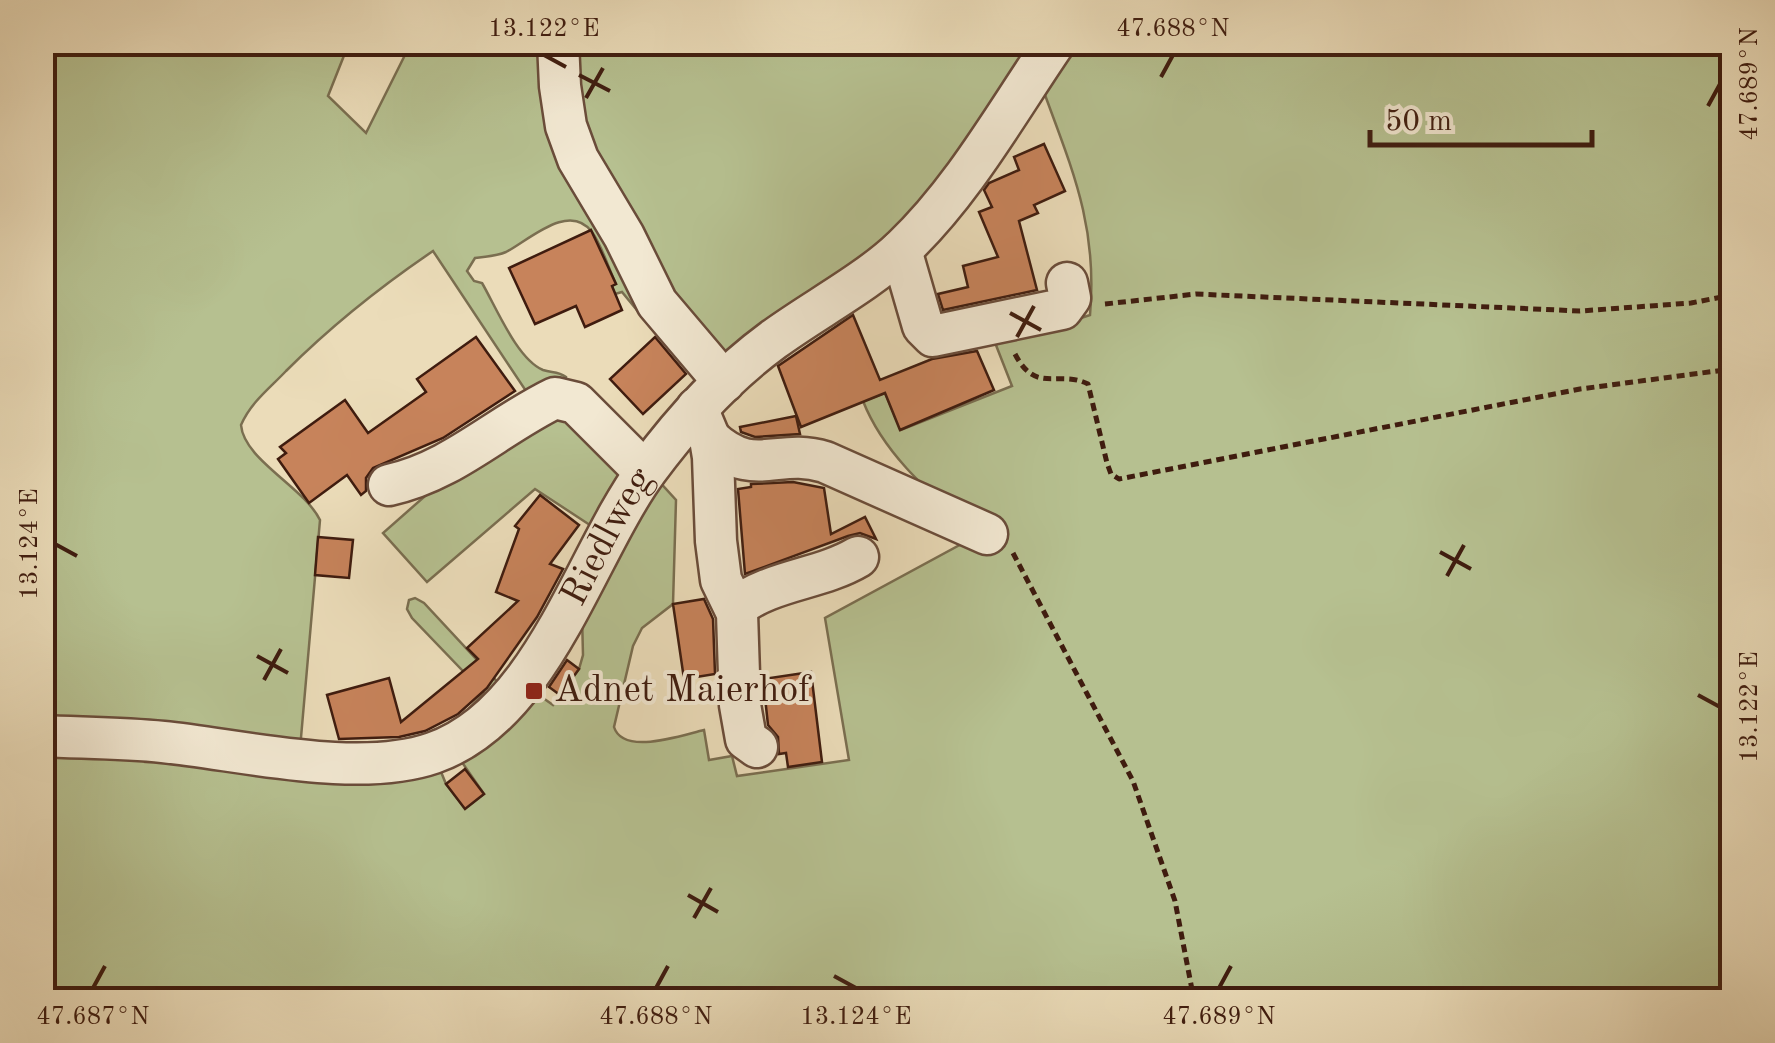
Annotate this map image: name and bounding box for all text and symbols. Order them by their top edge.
text: 13.122°E [488,17,600,42]
text: 47.688°N [1116,17,1230,42]
text: 47.689°N [1738,27,1763,141]
scale bar [1370,85,1592,147]
text: 50 m [1385,107,1452,137]
street label: Riedlweg [555,461,662,612]
text: 13.124°E [18,488,43,600]
text: 13.122°E [1738,651,1763,763]
place label: Adnet Maierhof [554,672,812,710]
marker: Adnet Maierhof [523,680,545,702]
text: 47.687°N [36,1005,150,1030]
text: 47.688°N [599,1005,713,1030]
text: 13.124°E [800,1005,912,1030]
text: 47.689°N [1162,1005,1276,1030]

